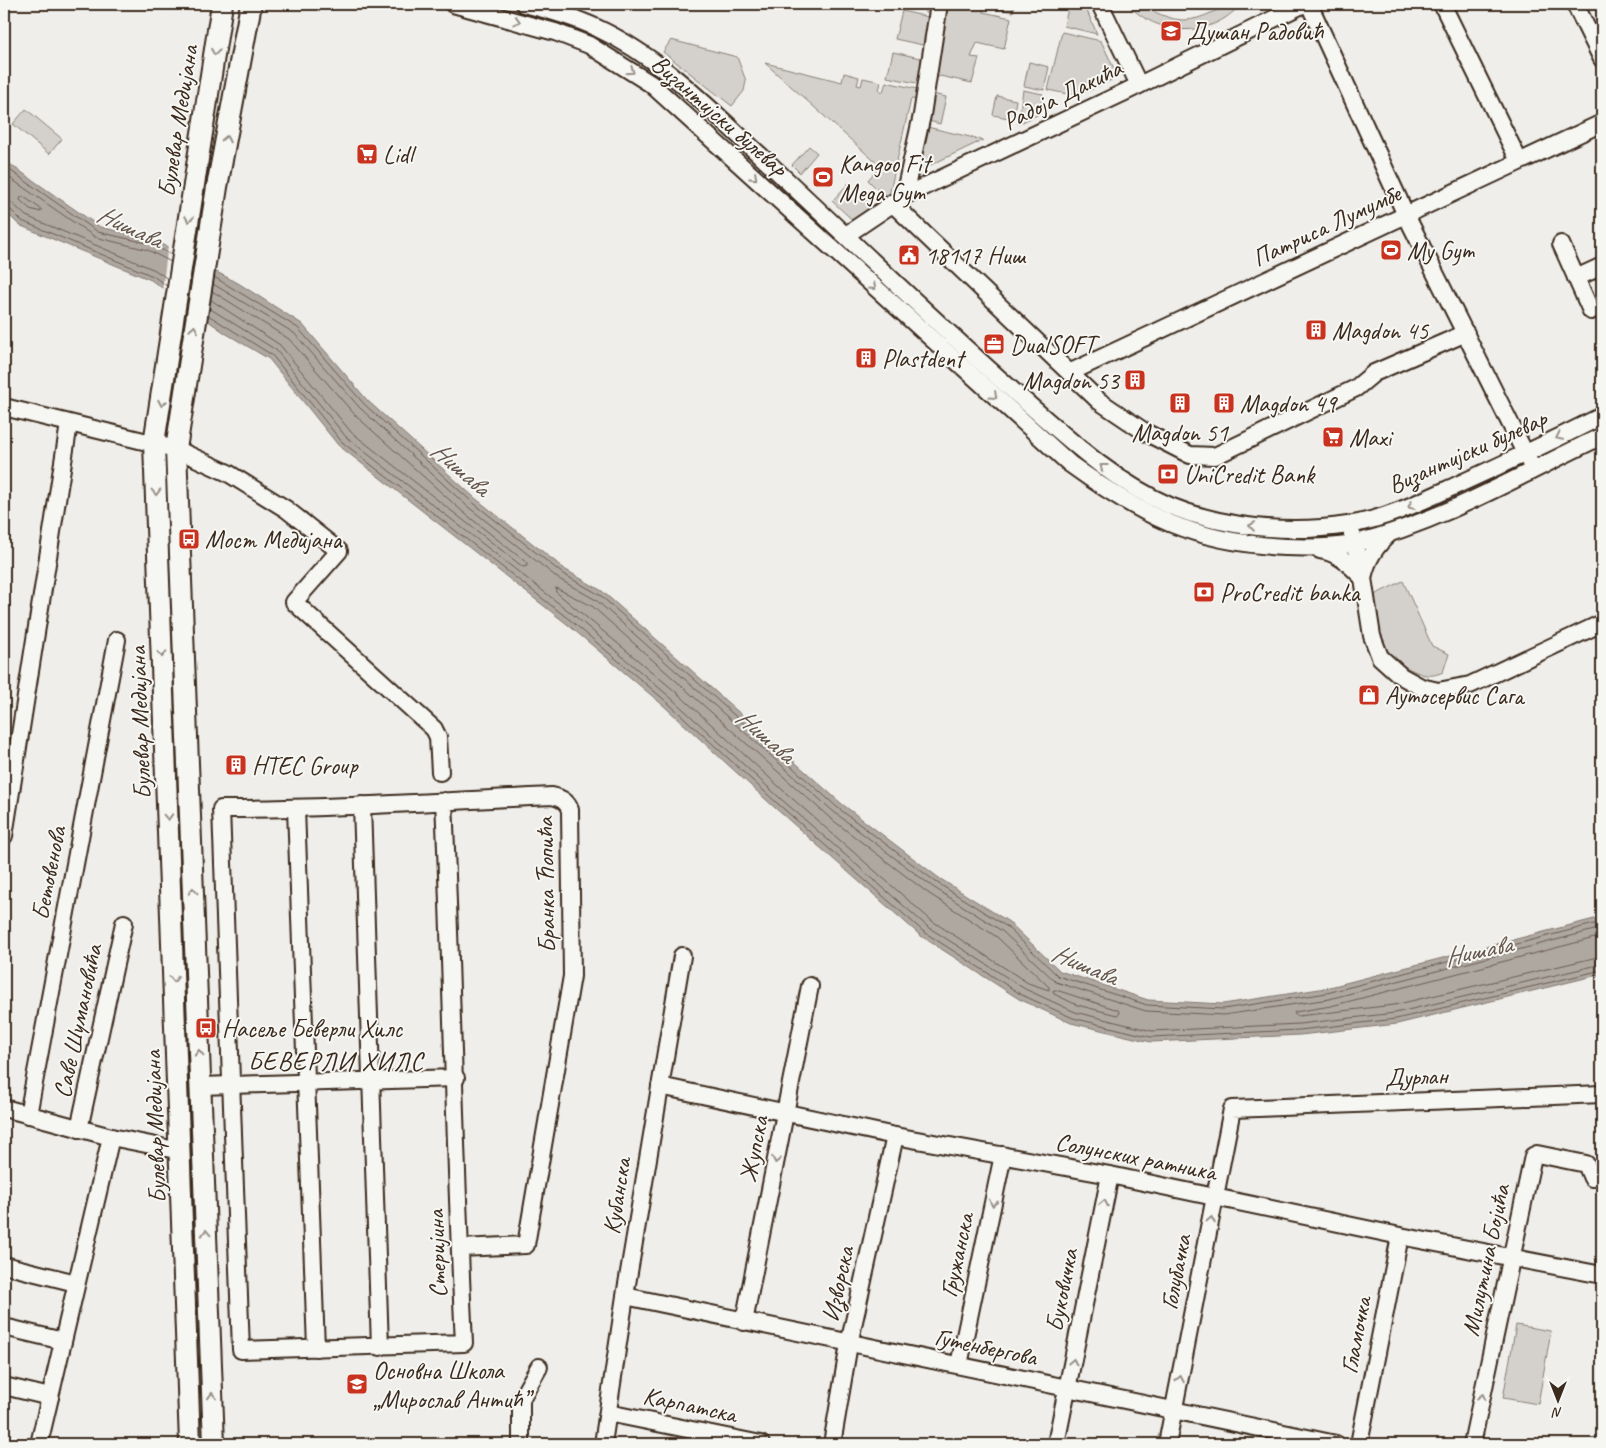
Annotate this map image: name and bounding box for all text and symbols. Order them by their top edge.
one-way arrow [512,16,520,26]
place label: Душан Радовић [1187,16,1324,48]
school or university icon: Душан Радовић [1159,19,1183,43]
street label: Булевар Медијана [150,41,206,199]
one-way arrow [210,48,220,56]
street label: Византијски булевар [644,48,795,186]
street label: Радоја Дакића [997,51,1129,138]
one-way arrow [625,65,635,74]
one-way arrow [220,134,230,143]
place label: Lidl [383,139,417,171]
supermarket icon: Lidl [355,142,379,166]
place label: Kangoo Fit Mega Gym [839,148,933,209]
sports icon: Kangoo Fit Mega Gym [811,165,835,189]
one-way arrow [748,171,757,180]
street label: Патриса Лумумбе [1247,177,1407,274]
water label: Нишава [92,197,171,257]
one-way arrow [184,216,195,224]
place label: My Gym [1407,235,1475,267]
sports icon: My Gym [1379,238,1403,262]
place label: 18117 Ниш [925,240,1027,272]
public building icon: 18117 Ниш [897,243,921,267]
one-way arrow [867,281,876,290]
place label: Magdon 45 [1332,315,1430,347]
building icon: Magdon 45 [1304,318,1328,342]
one-way arrow [189,324,199,333]
place label: DualSOFT [1010,329,1101,361]
office icon: DualSOFT [982,332,1006,356]
place label: Plastdent [882,343,967,375]
building icon: Plastdent [854,346,878,370]
place label: Magdon 53 [1023,365,1121,397]
building icon: Magdon 53 [1123,368,1147,392]
place label: Magdon 49 [1240,388,1338,420]
one-way arrow [988,390,997,399]
building icon: Magdon 51 [1168,391,1192,415]
building icon: Magdon 49 [1212,391,1236,415]
one-way arrow [157,398,167,407]
street label: Византијски булевар [1383,402,1554,502]
place label: Magdon 51 [1132,417,1230,449]
place label: Maxi [1349,422,1395,454]
supermarket icon: Maxi [1321,425,1345,449]
one-way arrow [1555,431,1564,441]
water label: Нишава [424,434,500,505]
place label: UniCredit Bank [1184,459,1316,491]
bank icon: UniCredit Bank [1156,462,1180,486]
one-way arrow [1099,464,1108,473]
one-way arrow [151,488,162,496]
one-way arrow [1407,500,1416,510]
one-way arrow [1248,521,1256,531]
place label: Мост Медијана [205,524,344,556]
bus stop icon: Мост Медијана [177,527,201,551]
place label: ProCredit banka [1220,577,1362,609]
bank icon: ProCredit banka [1192,580,1216,604]
street label: Булевар Медијана [121,644,159,800]
one-way arrow [157,651,168,659]
place label: Аутосервис Сага [1385,680,1526,712]
shop icon: Аутосервис Сага [1357,683,1381,707]
water label: Нишава [729,701,805,772]
place label: HTEC Group [252,750,359,782]
building icon: HTEC Group [224,753,248,777]
one-way arrow [163,813,174,821]
street label: Бранка Ћопића [529,815,563,953]
street label: Бетовенова [24,822,74,923]
one-way arrow [188,887,198,894]
water label: Нишава [1441,927,1518,974]
water label: Нишава [1047,936,1126,994]
street label: Саве Шумановића [46,940,110,1101]
one-way arrow [169,975,180,983]
place label: Насеље Беверли Хилс [222,1013,403,1045]
bus stop icon: Насеље Беверли Хилс [194,1016,218,1040]
district label: БЕВЕРЛИ ХИЛС [248,1045,425,1078]
street label: Булевар Медијана [136,1048,174,1204]
one-way arrow [194,1049,205,1057]
street label: Дурлан [1384,1060,1450,1094]
street label: Жупска [732,1112,776,1185]
street label: Солунских ратника [1053,1126,1222,1189]
street label: Кубанска [595,1153,639,1237]
one-way arrow [772,1156,782,1165]
street label: Милутина Бојића [1454,1180,1518,1339]
one-way arrow [988,1198,999,1207]
one-way arrow [1099,1198,1109,1207]
street label: Стеријина [419,1208,455,1298]
street label: Гружанска [932,1208,982,1300]
one-way arrow [1205,1215,1216,1224]
one-way arrow [201,1229,211,1236]
street label: Голубачка [1153,1230,1199,1312]
street label: Изворска [814,1242,863,1325]
street label: Буковичка [1038,1244,1086,1334]
street label: Гламочка [1333,1291,1380,1376]
street label: Гутенбергова [932,1321,1042,1374]
place label: Основна Школа „Мирослав Антић” [373,1355,534,1416]
one-way arrow [1067,1358,1077,1367]
school or university icon: Основна Школа „Мирослав Антић” [345,1372,369,1396]
one-way arrow [1174,1375,1184,1384]
north arrow [1534,1376,1584,1426]
street label: Карпатска [640,1380,742,1431]
one-way arrow [207,1391,217,1399]
one-way arrow [1477,1392,1487,1401]
text: N [1551,1404,1562,1421]

